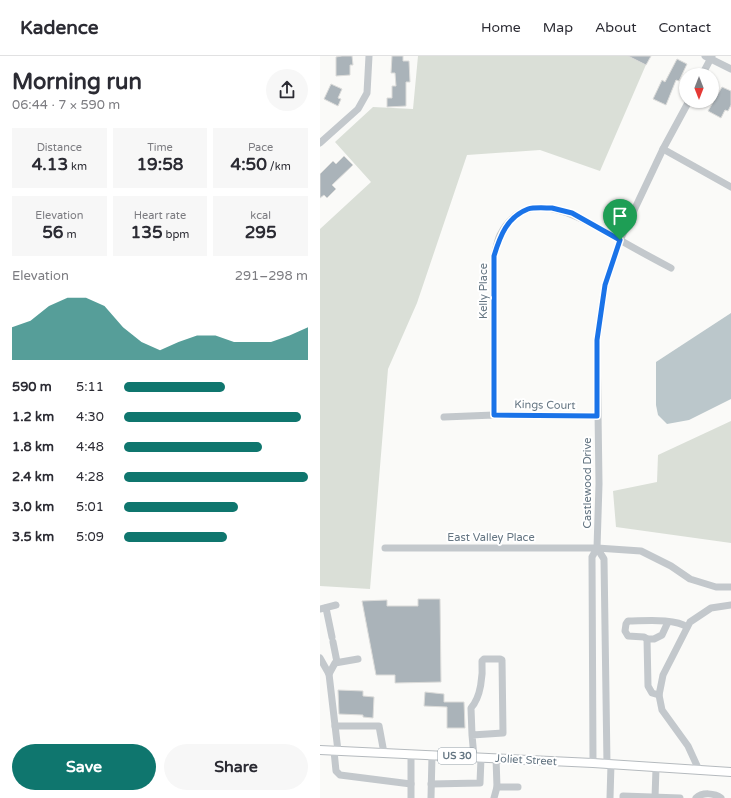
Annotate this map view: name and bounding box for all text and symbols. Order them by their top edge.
text: Kadence [20,17,99,39]
text: Home [481,19,521,36]
text: Map [543,19,573,36]
text: About [595,19,637,36]
text: Contact [659,19,711,36]
north arrow [679,68,719,108]
map controls [679,68,719,108]
text: Morning run [12,69,142,95]
button: share [266,69,308,111]
text: 06:44 · 7 × 590 m [12,97,120,113]
text: Distance [37,141,82,154]
text: Time [147,141,173,154]
text: Pace [248,141,273,154]
text: 4.13 [32,154,68,175]
text: 19:58 [136,154,184,175]
text: 4:50 [231,154,267,175]
text: km [68,160,87,173]
text: /km [267,160,291,173]
pin [603,199,637,240]
icon: arrive [609,205,631,227]
text: Elevation [35,209,83,222]
text: Heart rate [134,209,186,222]
text: kcal [250,209,271,222]
text: 56 [42,222,64,243]
text: 135 [131,222,163,243]
text: 295 [245,222,277,243]
text: m [64,228,76,241]
text: bpm [163,228,189,241]
street label: Kelly Place [477,263,490,319]
text: Elevation [12,268,69,284]
text: 291–298 m [235,268,308,284]
text: 590 m [12,379,52,395]
text: 5:11 [76,379,104,395]
street label: Kings Court [514,398,576,412]
text: 1.2 km [12,409,54,425]
text: 4:30 [76,409,104,425]
street label: Castlewood Drive [581,437,594,529]
text: 1.8 km [12,439,54,455]
text: 4:48 [76,439,104,455]
text: 2.4 km [12,469,54,485]
text: 4:28 [76,469,104,485]
text: 3.0 km [12,499,54,515]
text: 5:01 [76,499,104,515]
text: 3.5 km [12,529,54,545]
text: 5:09 [76,529,104,545]
street label: East Valley Place [447,531,535,544]
button: Save [12,744,156,790]
button: Share [164,744,308,790]
road number: US 30 [438,748,476,764]
street label: Joliet Street [495,752,557,768]

